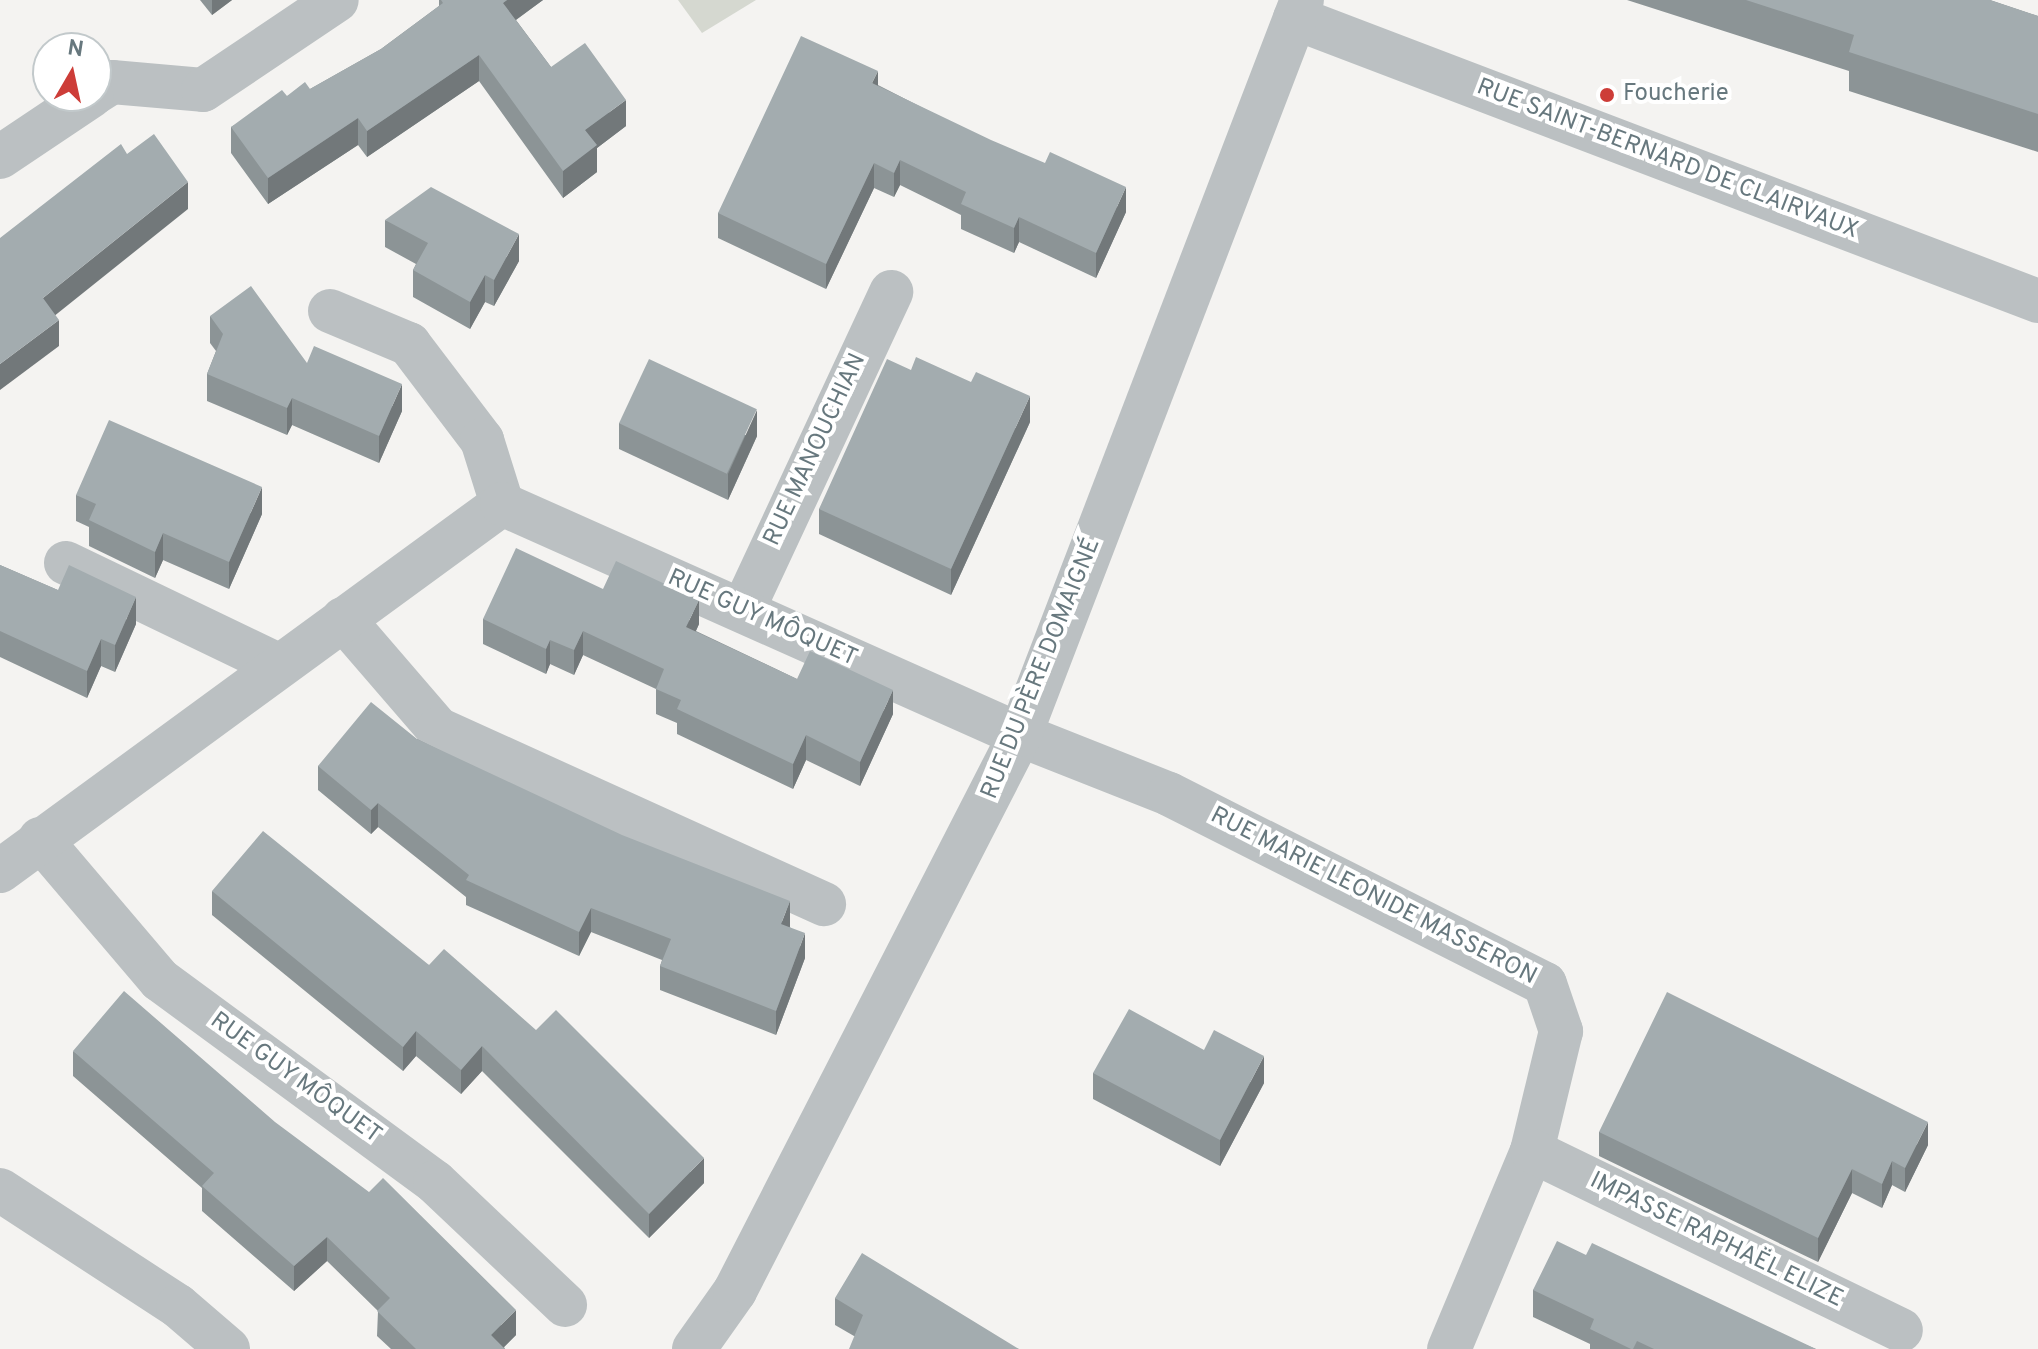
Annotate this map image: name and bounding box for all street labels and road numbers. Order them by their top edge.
street label: RUE SAINT-BERNARD DE CLAIRVAUX [1472,74,1862,246]
street label: RUE MANOUCHIAN [759,349,873,551]
street label: RUE DU PÈRE DOMAIGNÉ [976,534,1108,804]
street label: RUE GUY MÔQUET [662,564,862,674]
street label: RUE MARIE LEONIDE MASSERON [1205,802,1541,992]
street label: RUE GUY MÔQUET [203,1007,387,1151]
street label: IMPASSE RAPHAËL ELIZE [1585,1167,1847,1315]

